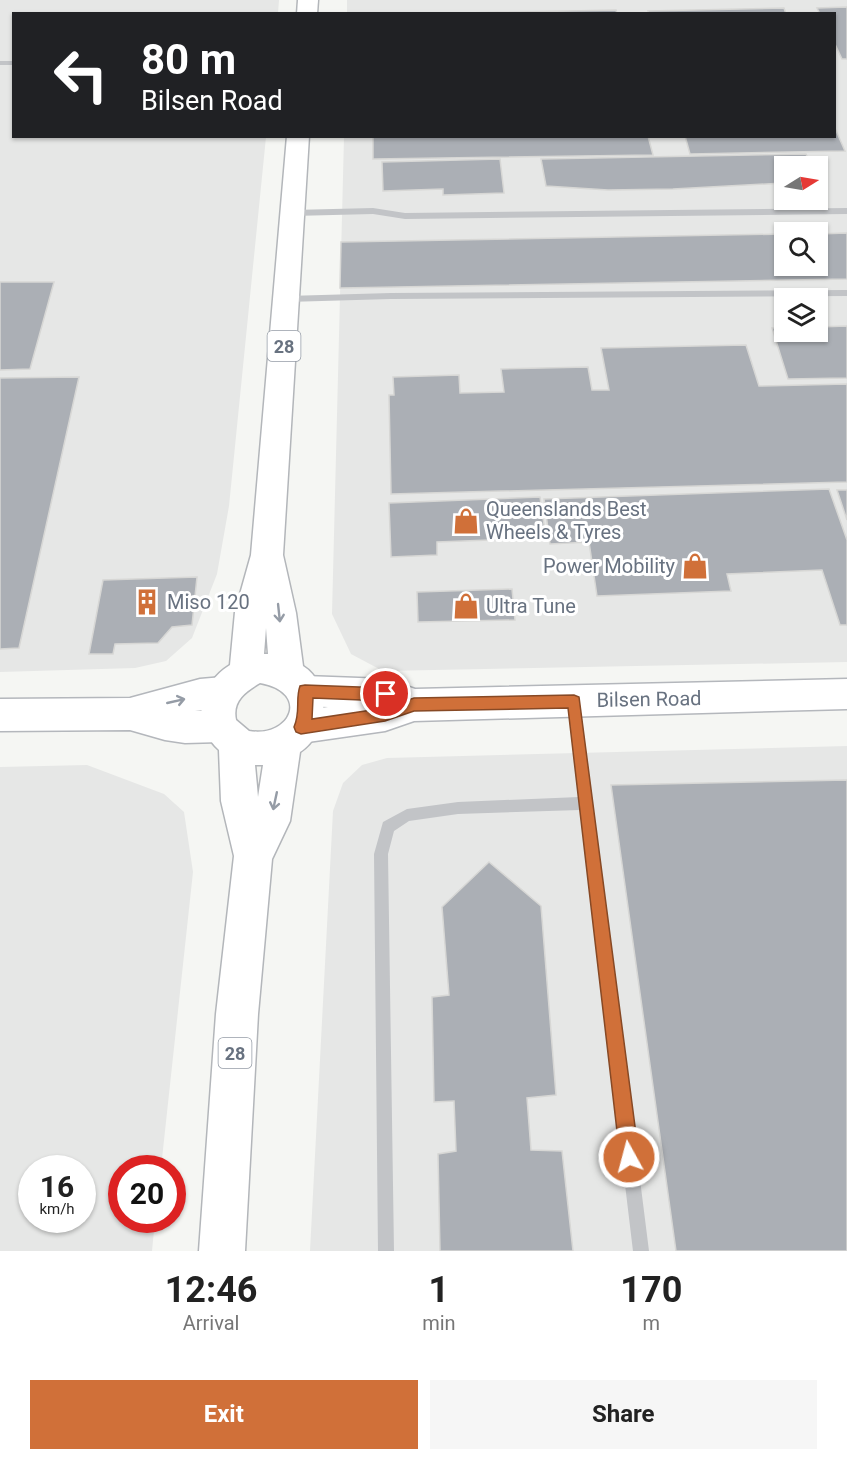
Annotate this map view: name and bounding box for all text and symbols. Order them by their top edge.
text: 80 m [141,35,236,84]
icon: left [42,36,120,114]
text: Bilsen Road [141,85,283,117]
north arrow [774,156,828,210]
map controls [774,156,828,342]
button: search [774,222,828,276]
button: layers [774,288,828,342]
road number: 28 [268,331,300,361]
place label: Queenslands Best Wheels & Tyres [486,497,647,544]
shop icon: Queenslands Best Wheels & Tyres [451,506,481,536]
shop icon: Power Mobility [680,551,710,581]
place label: Power Mobility [543,554,676,578]
building icon: Miso 120 [132,587,162,617]
place label: Miso 120 [167,590,250,614]
shop icon: Ultra Tune [451,591,481,621]
place label: Ultra Tune [486,594,576,618]
one-way arrow [274,602,285,622]
pin [360,668,411,719]
icon: arrive [369,677,402,710]
street label: Bilsen Road [596,686,702,712]
one-way arrow [166,695,186,706]
one-way arrow [269,791,280,811]
road number: 28 [218,1038,252,1068]
position arrow [597,1125,661,1189]
speed limit sign: 20 [108,1155,186,1233]
text: 16 [40,1169,74,1204]
text: km/h [39,1200,75,1218]
text: 12:46 [165,1269,257,1311]
text: 1 [429,1269,449,1311]
text: 170 [620,1269,682,1311]
text: Arrival [183,1311,239,1335]
text: min [422,1311,456,1335]
text: m [643,1311,660,1335]
button: Exit [30,1380,418,1449]
button: Share [430,1380,817,1449]

